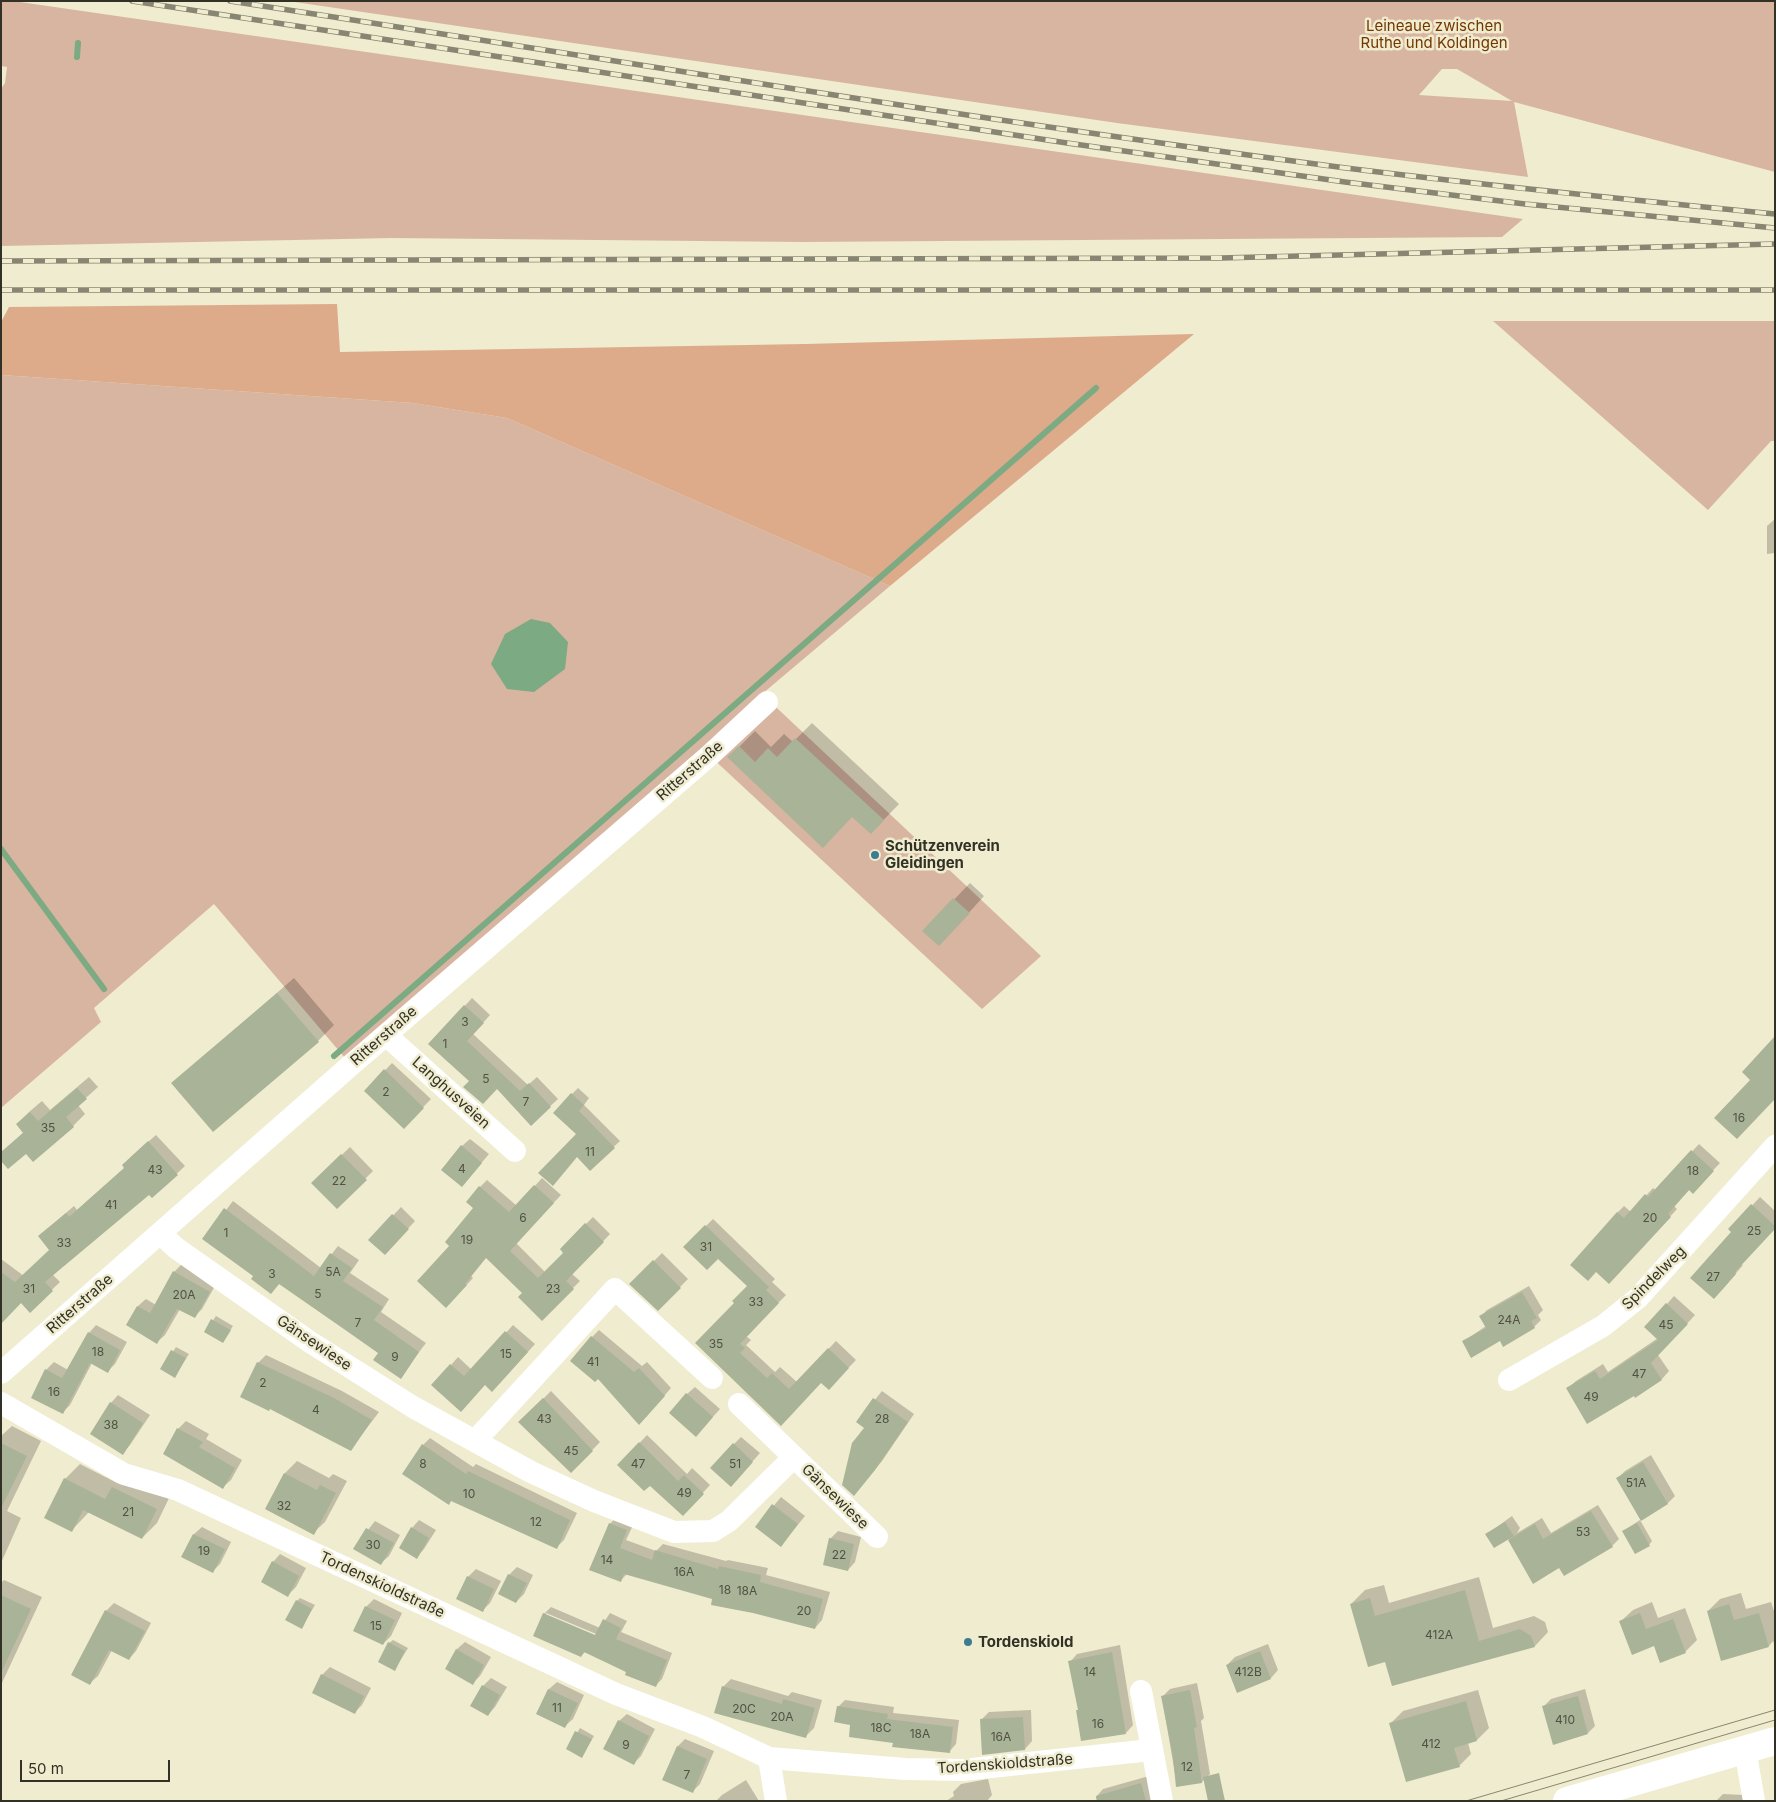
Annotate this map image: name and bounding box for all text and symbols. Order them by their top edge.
park label: Leineaue zwischen Ruthe und Koldingen [1361,17,1507,52]
street label: Ritterstraße [653,737,727,805]
place label: Schützenverein Gleidingen [885,837,1000,872]
marker: Schützenverein Gleidingen [869,849,881,861]
street label: Ritterstraße [347,1002,421,1070]
house number: 3 [461,1015,469,1029]
house number: 1 [443,1037,447,1051]
street label: Langhusveien [408,1053,494,1133]
house number: 5 [482,1072,490,1086]
house number: 2 [382,1085,390,1099]
house number: 7 [523,1095,529,1109]
house number: 16 [1733,1111,1745,1125]
house number: 35 [41,1121,55,1135]
house number: 11 [585,1145,595,1159]
house number: 4 [458,1162,466,1176]
house number: 43 [147,1163,163,1177]
house number: 18 [1687,1164,1699,1178]
house number: 22 [332,1174,346,1188]
house number: 41 [105,1198,117,1212]
house number: 6 [519,1211,527,1225]
house number: 20 [1643,1211,1657,1225]
house number: 25 [1747,1224,1761,1238]
house number: 1 [224,1226,228,1240]
house number: 19 [461,1233,473,1247]
house number: 33 [57,1236,71,1250]
house number: 31 [700,1240,712,1254]
street label: Spindelweg [1618,1242,1690,1314]
house number: 5A [325,1265,341,1279]
house number: 3 [268,1267,276,1281]
street label: Ritterstraße [43,1270,117,1338]
house number: 27 [1706,1270,1720,1284]
house number: 31 [23,1282,35,1296]
house number: 23 [546,1282,560,1296]
house number: 5 [314,1287,322,1301]
house number: 20A [172,1288,196,1302]
house number: 33 [749,1295,763,1309]
street label: Gänsewiese [273,1311,355,1375]
house number: 24A [1497,1313,1521,1327]
house number: 7 [355,1316,361,1330]
house number: 45 [1658,1318,1674,1332]
house number: 35 [709,1337,723,1351]
house number: 18 [92,1345,104,1359]
house number: 15 [500,1347,512,1361]
house number: 9 [391,1350,399,1364]
house number: 41 [587,1355,599,1369]
house number: 47 [1632,1367,1646,1381]
house number: 2 [259,1376,267,1390]
house number: 16 [48,1385,60,1399]
house number: 49 [1583,1390,1599,1404]
house number: 4 [312,1403,320,1417]
house number: 43 [536,1412,552,1426]
house number: 28 [875,1412,889,1426]
house number: 38 [104,1418,118,1432]
house number: 45 [563,1444,579,1458]
house number: 8 [419,1457,427,1471]
house number: 47 [631,1457,645,1471]
house number: 51 [729,1457,741,1471]
street label: Gänsewiese [798,1461,872,1533]
house number: 51A [1626,1476,1646,1490]
house number: 49 [676,1486,692,1500]
house number: 10 [463,1487,475,1501]
house number: 32 [277,1499,291,1513]
house number: 21 [122,1505,134,1519]
house number: 12 [530,1515,542,1529]
house number: 53 [1576,1525,1590,1539]
house number: 30 [366,1538,380,1552]
house number: 19 [198,1544,210,1558]
street label: Tordenskioldstraße [316,1548,448,1622]
house number: 22 [832,1548,846,1562]
house number: 14 [601,1553,613,1567]
house number: 16A [674,1565,694,1579]
house number: 18 [719,1583,731,1597]
house number: 18A [737,1584,757,1598]
house number: 20 [797,1604,811,1618]
house number: 15 [370,1619,382,1633]
house number: 412A [1425,1628,1453,1642]
place label: Tordenskiold [978,1633,1073,1651]
marker: Tordenskiold [962,1636,974,1648]
house number: 14 [1084,1665,1096,1679]
house number: 412B [1234,1665,1262,1679]
house number: 11 [552,1701,562,1715]
house number: 20C [732,1702,756,1716]
house number: 20A [770,1710,794,1724]
house number: 410 [1555,1713,1575,1727]
house number: 16 [1092,1717,1104,1731]
house number: 18C [870,1721,892,1735]
house number: 18A [910,1727,930,1741]
house number: 16A [991,1730,1011,1744]
house number: 412 [1421,1737,1441,1751]
house number: 9 [622,1738,630,1752]
scale bar [22,1750,172,1782]
street label: Tordenskioldstraße [936,1750,1074,1778]
text: 50 m [28,1759,64,1778]
house number: 12 [1181,1760,1193,1774]
house number: 7 [684,1768,690,1782]

